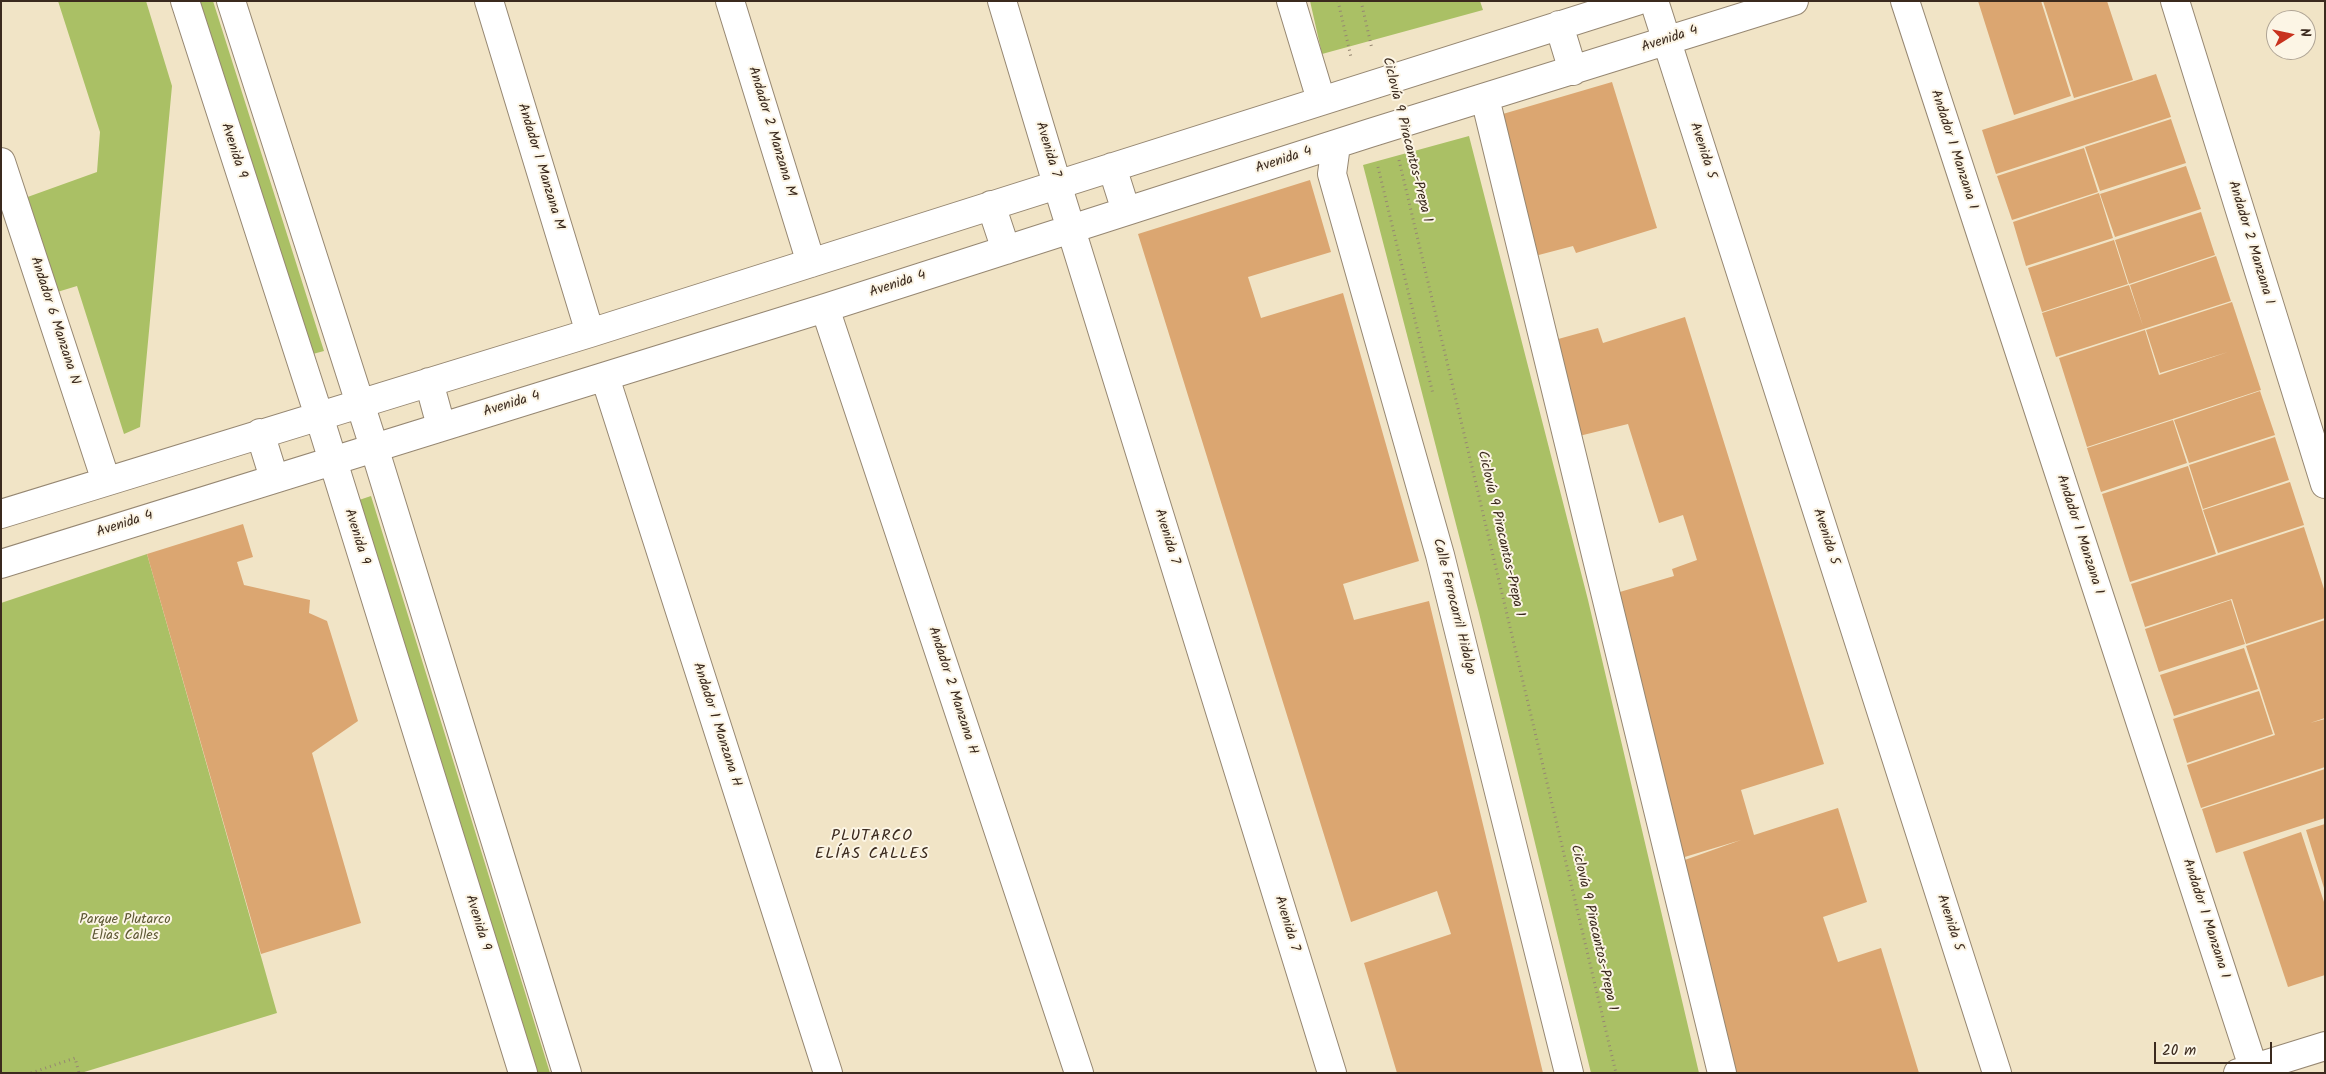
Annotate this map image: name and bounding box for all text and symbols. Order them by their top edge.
north arrow [2266,10,2316,60]
street label: Avenida 4 [1640,23,1700,57]
text: N [2293,26,2316,39]
street label: Ciclovía 9 Piracantos-Prepa 1 [1377,56,1435,224]
street label: Andador 2 Manzana M [743,65,799,199]
street label: Andador 1 Manzana I [1926,88,1980,212]
street label: Andador 1 Manzana M [513,102,567,232]
street label: Avenida 7 [1031,120,1063,180]
street label: Avenida 9 [216,121,250,181]
street label: Avenida 5 [1685,121,1719,181]
street label: Avenida 4 [1254,144,1314,178]
street label: Andador 2 Manzana I [2223,179,2277,307]
street label: Andador 6 Manzana N [25,255,83,387]
street label: Avenida 4 [868,268,928,302]
street label: Avenida 4 [482,388,542,422]
street label: Ciclovía 9 Piracantos-Prepa 1 [1473,449,1527,619]
street label: Andador 1 Manzana I [2052,473,2106,597]
street label: Avenida 9 [340,507,372,567]
street label: Avenida 7 [1150,507,1182,567]
street label: Avenida 5 [1808,507,1842,567]
street label: Avenida 4 [95,508,155,542]
street label: Calle Ferrocarril Hidalgo [1428,537,1478,677]
street label: Andador 2 Manzana H [923,625,981,757]
street label: Andador 1 Manzana H [688,661,744,789]
district label: PLUTARCO ELÍAS CALLES [813,827,931,865]
street label: Ciclovía 9 Piracantos-Prepa 1 [1566,843,1620,1013]
street label: Andador 1 Manzana I [2178,857,2232,981]
street label: Avenida 9 [461,893,493,953]
street label: Avenida 5 [1932,893,1966,953]
street label: Avenida 7 [1270,894,1302,954]
park label: Parque Plutarco Elias Calles [79,913,171,946]
scale bar [2156,1032,2274,1064]
text: 20 m [2162,1039,2196,1063]

